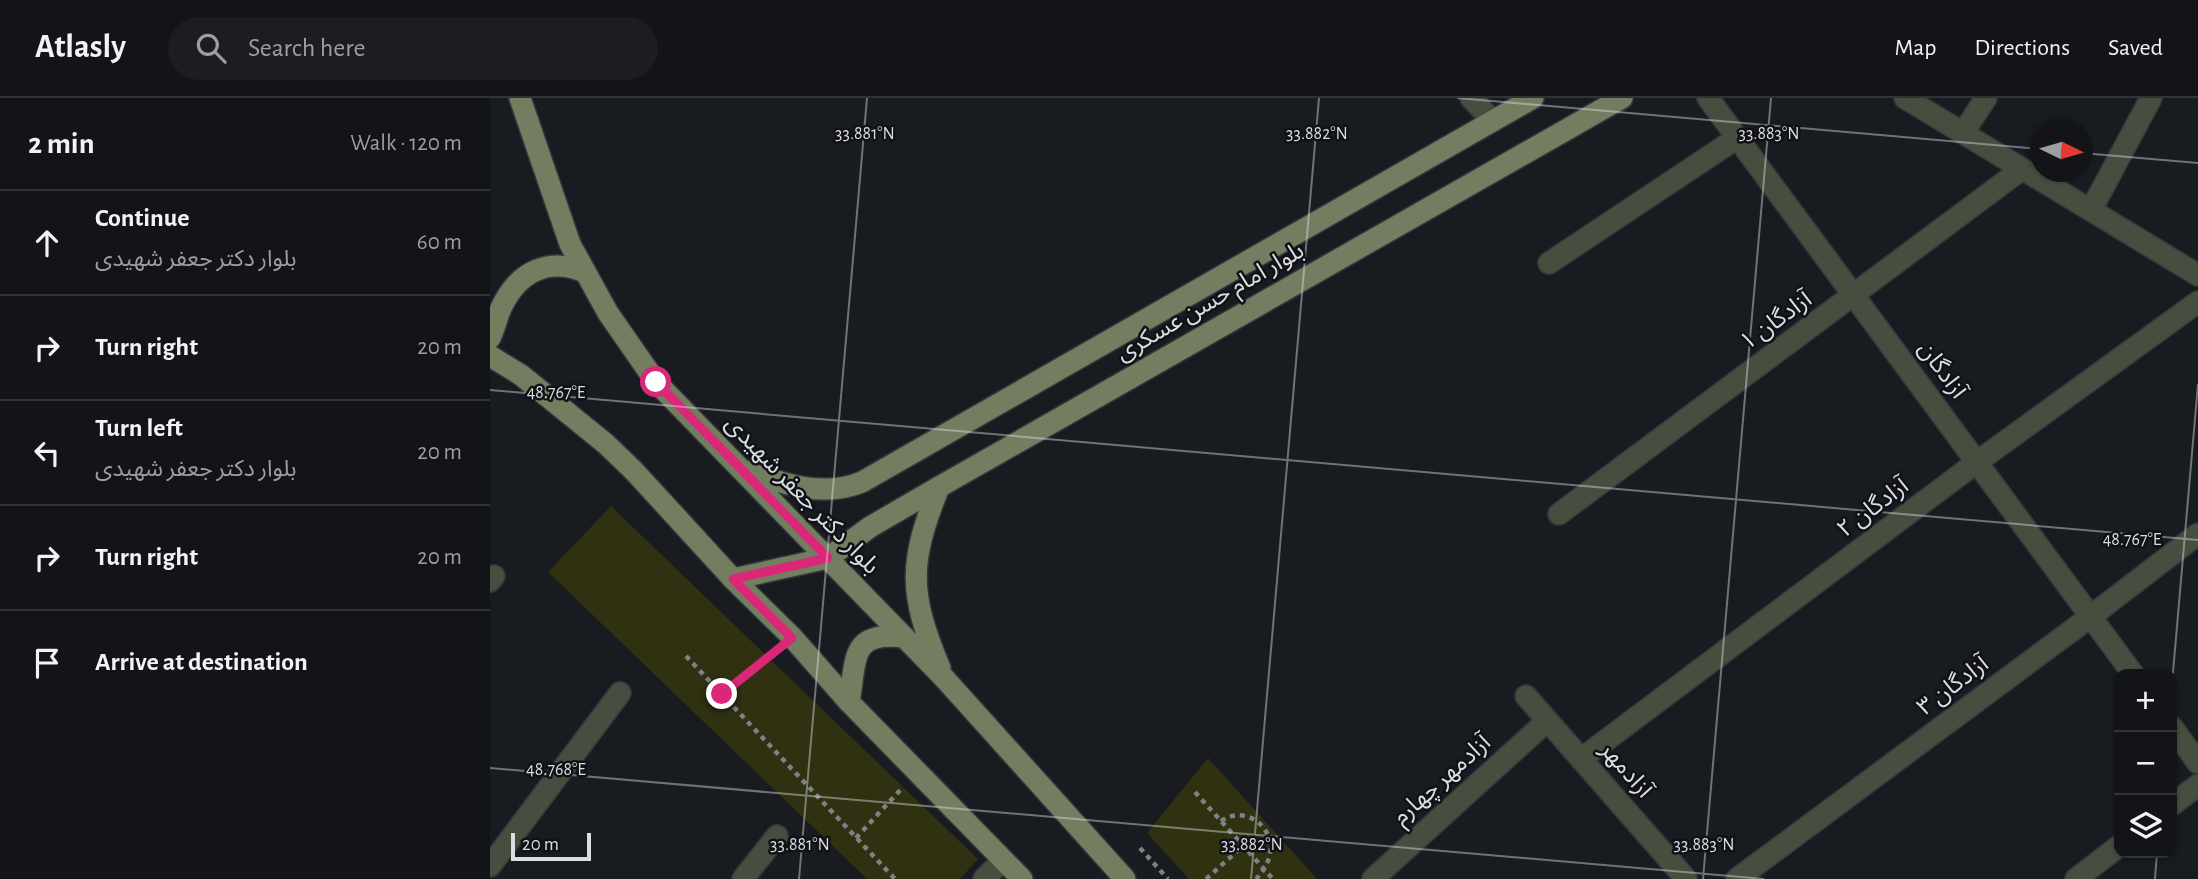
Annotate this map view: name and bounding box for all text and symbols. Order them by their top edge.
search box [168,17,658,80]
icon: search [192,29,230,67]
text: Atlasly [35,31,126,64]
text: Search here [248,35,366,61]
text: Map [1894,36,1936,60]
text: Directions [1974,36,2070,60]
text: Saved [2108,36,2163,60]
north arrow [2030,119,2093,182]
text: 33.881°N [835,125,895,143]
text: 33.882°N [1286,125,1348,143]
text: 33.883°N [1738,125,1800,143]
text: 2 min [28,129,95,159]
text: Walk · 120 m [350,132,462,155]
text: Continue [95,205,190,231]
icon: ahead [28,224,66,262]
text: 60 m [417,231,462,254]
street label: بلوار امام حسن عسکری [1112,238,1311,370]
text: بلوار دکتر جعفر شهیدی [95,248,296,271]
street label: آزادگان ۱ [1735,285,1818,356]
icon: right [28,329,66,367]
text: Turn right [95,334,198,360]
text: 20 m [417,336,462,359]
street label: آزادگان [1913,336,1973,404]
route start [640,366,671,397]
text: 48.767°E [527,384,586,402]
street label: بلوار دکتر جعفر شهیدی [720,411,884,580]
text: Turn left [95,415,183,441]
icon: left [28,434,66,472]
text: 20 m [417,441,462,464]
text: بلوار دکتر جعفر شهیدی [95,458,296,481]
street label: آزادگان ۲ [1832,472,1914,543]
text: 48.767°E [2103,531,2162,549]
icon: right [28,539,66,577]
text: Turn right [95,544,198,570]
text: 20 m [417,546,462,569]
icon: arrive [28,644,66,682]
text: Arrive at destination [95,649,308,675]
street label: آزادگان ۳ [1912,650,1994,721]
map controls [2114,669,2177,858]
button: + [2114,669,2177,732]
route end [706,678,737,709]
street label: آزادمهر چهارم [1387,728,1499,833]
button: − [2114,732,2177,795]
street label: آزادمهر [1594,735,1659,804]
text: 48.768°E [526,761,586,779]
button: layers [2114,795,2177,858]
scale bar [511,830,592,862]
text: 20 m [522,835,559,854]
text: 33.881°N [770,836,830,854]
text: 33.882°N [1221,836,1283,854]
text: 33.883°N [1673,836,1735,854]

